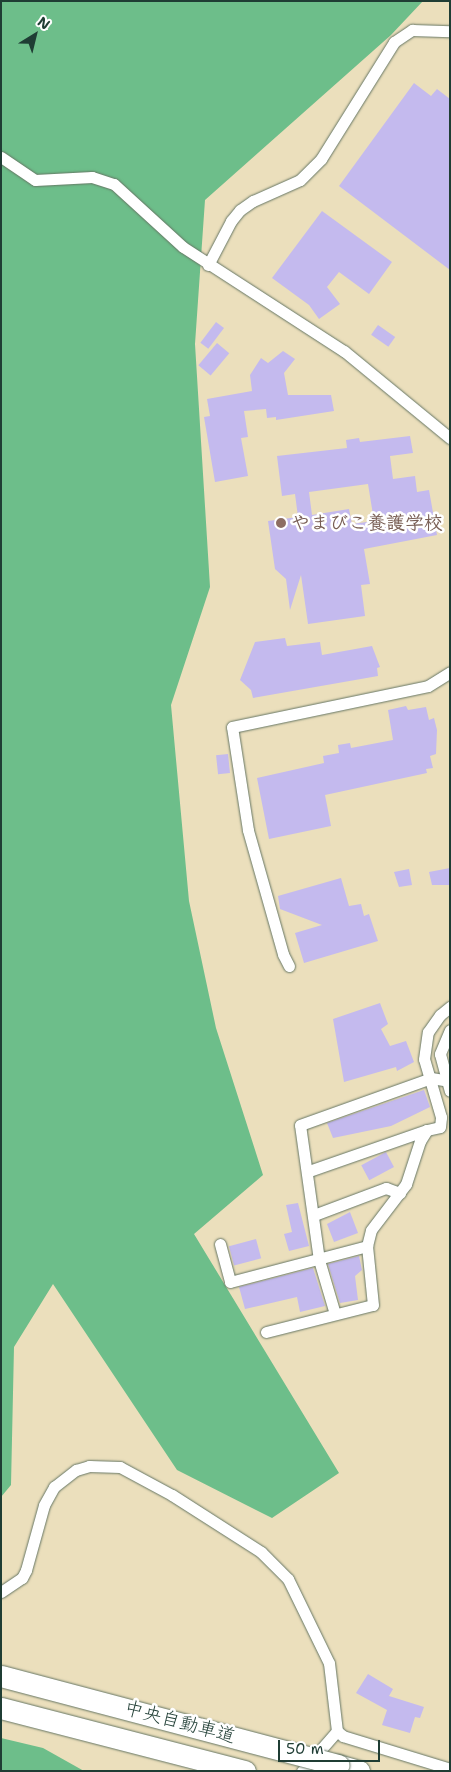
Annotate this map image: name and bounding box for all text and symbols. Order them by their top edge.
north arrow [10,10,60,60]
text: N [34,12,54,33]
place label: やまびこ養護学校 [291,512,443,534]
marker: やまびこ養護学校 [275,517,287,529]
street label: 中央自動車道 [122,1696,238,1748]
scale bar [281,1730,384,1762]
text: 50 m [286,1739,324,1759]

